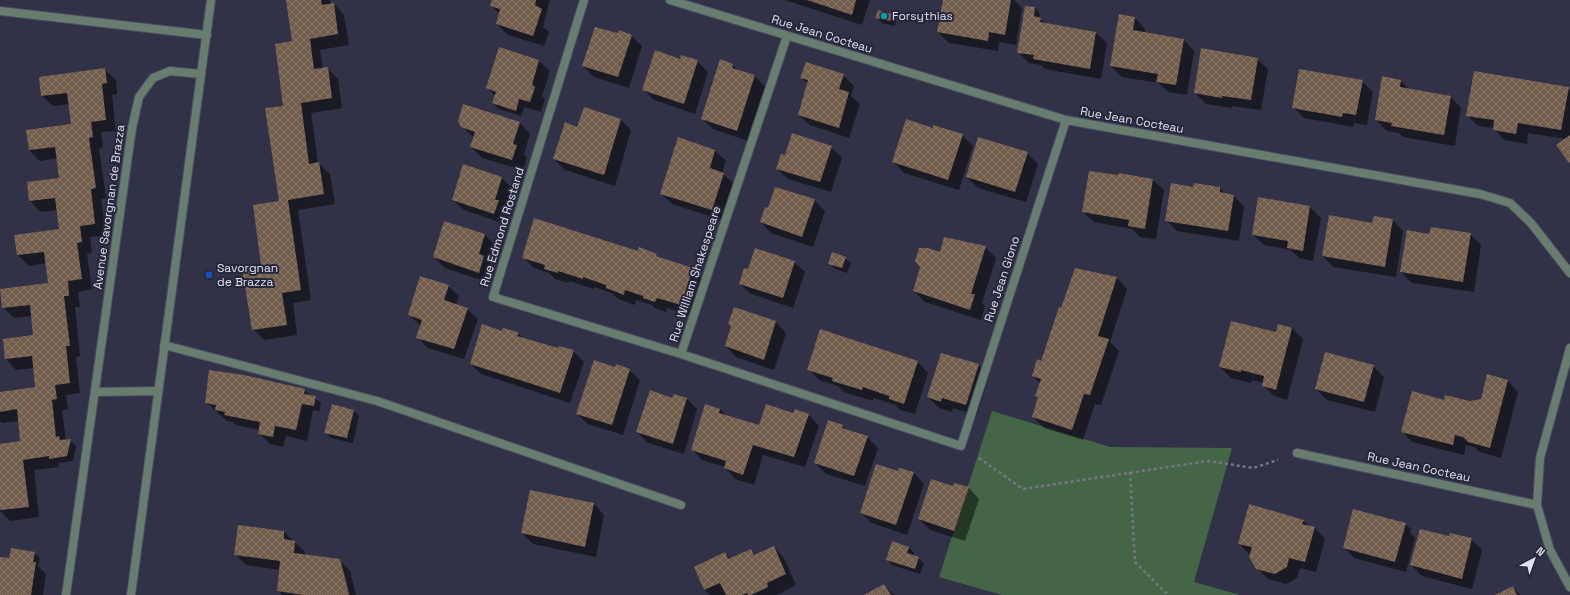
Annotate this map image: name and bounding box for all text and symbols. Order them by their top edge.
place label: Forsythias [892,8,953,24]
street label: Rue Jean Cocteau [769,11,875,57]
marker: Forsythias [879,11,889,21]
street label: Rue Jean Cocteau [1079,103,1185,137]
street label: Avenue Savorgnan de Brazza [90,124,128,290]
street label: Rue Edmond Rostand [476,165,528,289]
street label: Rue William Shakespeare [665,204,725,344]
street label: Rue Jean Giono [981,234,1023,324]
place label: Savorgnan de Brazza [217,260,278,290]
marker: Savorgnan de Brazza [204,270,214,280]
street label: Rue Jean Cocteau [1366,448,1472,486]
north arrow [1514,539,1554,579]
text: N [1533,544,1548,559]

